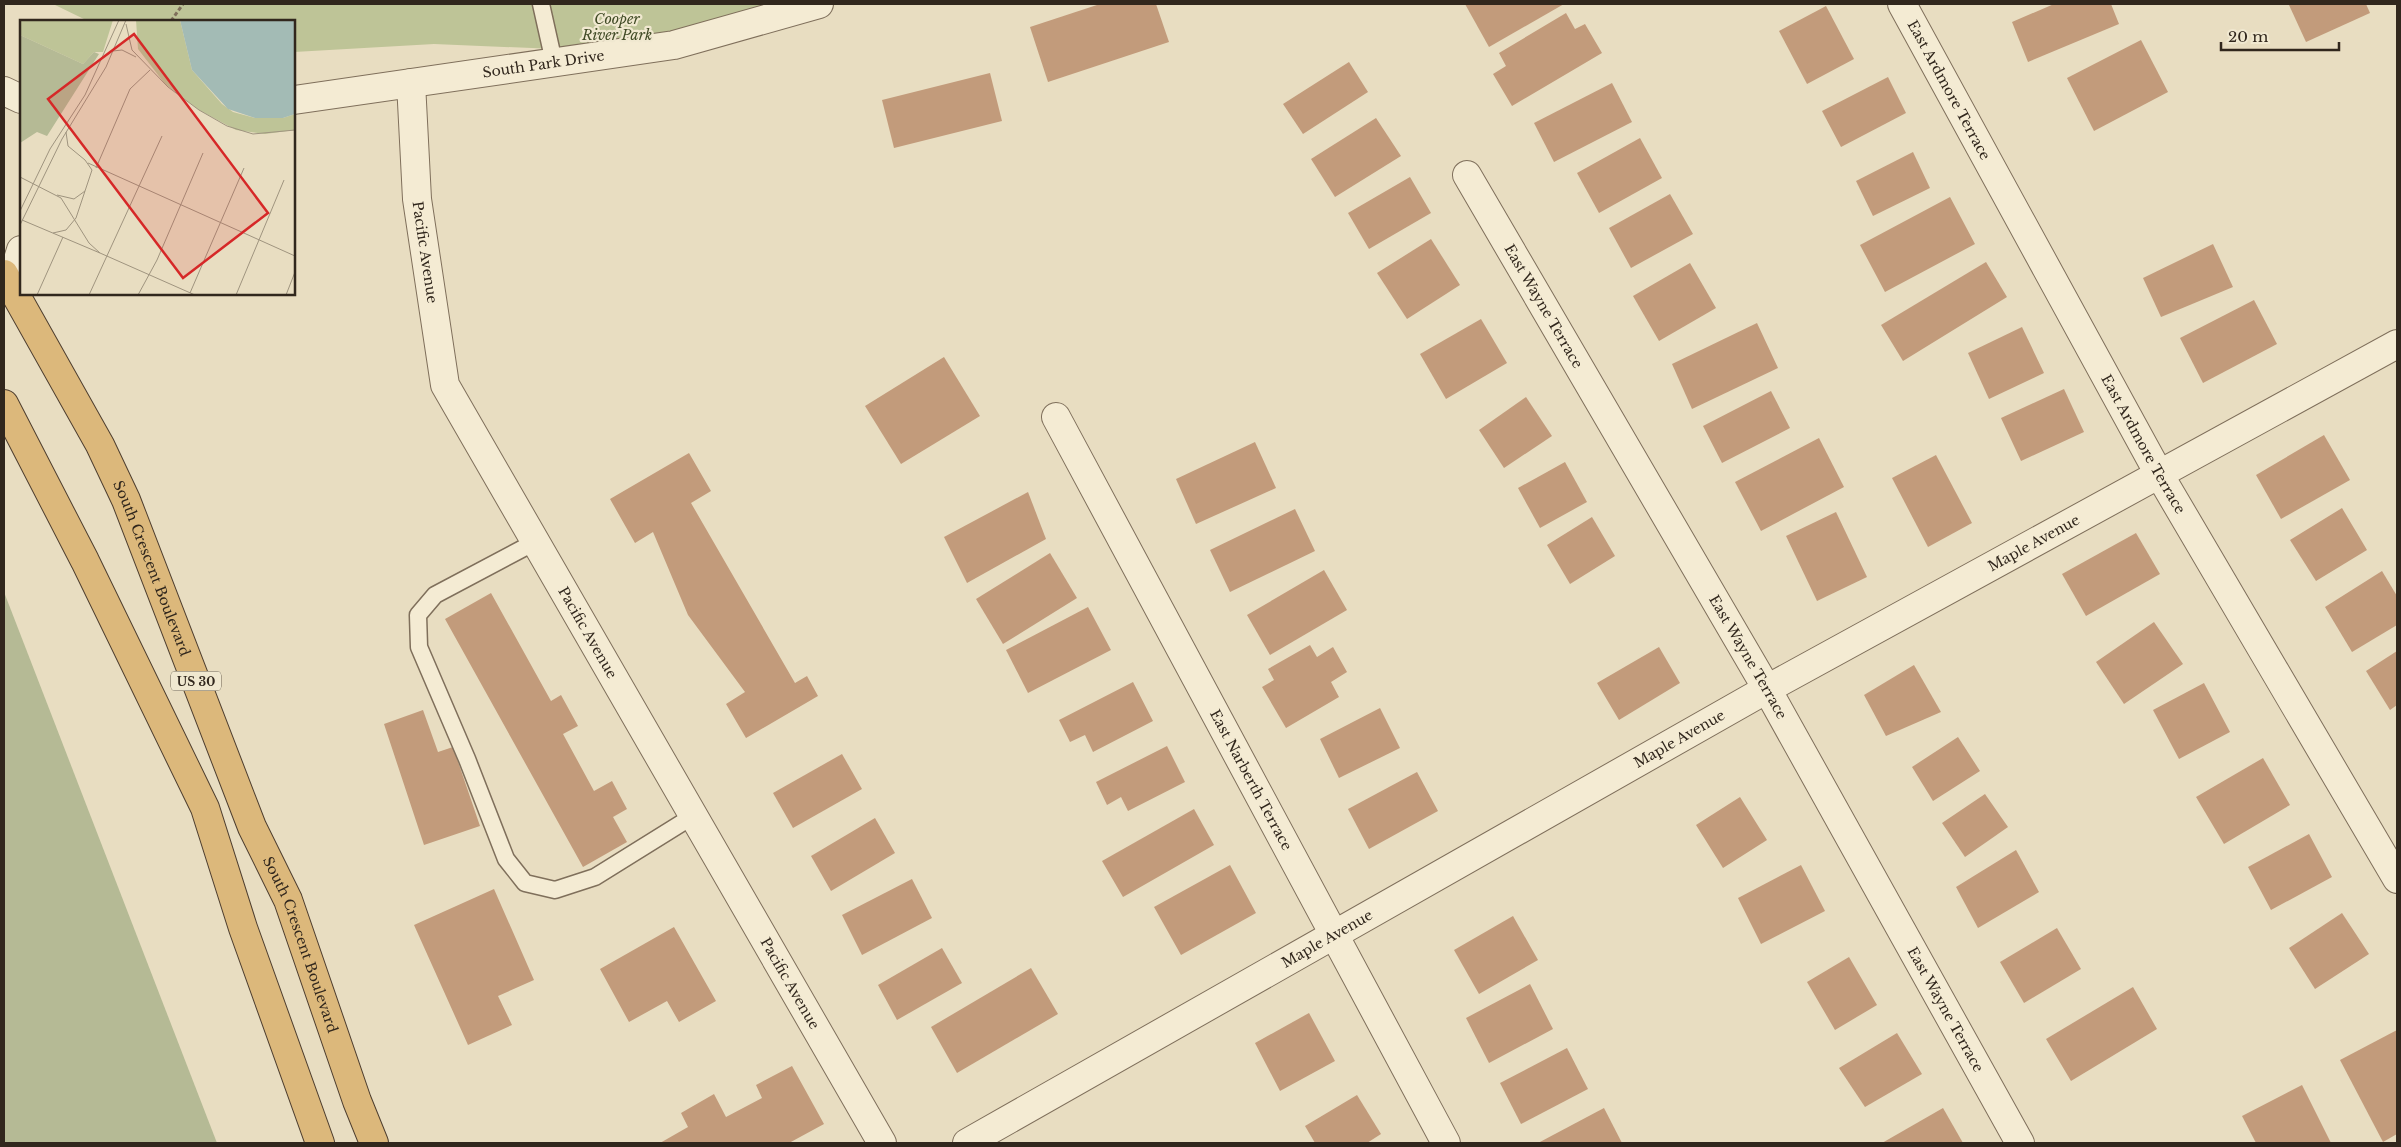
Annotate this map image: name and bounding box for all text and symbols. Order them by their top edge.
park label: Cooper River Park [581,10,652,44]
street label: East Ardmore Terrace [1904,17,1995,163]
inset map [20,20,295,295]
scale bar [2221,20,2338,52]
text: 20 m [2228,27,2268,46]
street label: South Park Drive [481,46,606,82]
street label: Pacific Avenue [408,200,442,305]
street label: East Wayne Terrace [1500,241,1587,371]
street label: East Ardmore Terrace [2097,371,2189,517]
street label: South Crescent Boulevard [109,478,195,659]
street label: Maple Avenue [1985,511,2083,575]
street label: Pacific Avenue [554,583,621,682]
street label: East Wayne Terrace [1705,592,1791,722]
road number: US 30 [171,671,221,690]
street label: East Narberth Terrace [1206,706,1296,853]
street label: Maple Avenue [1631,706,1728,772]
street label: South Crescent Boulevard [259,854,342,1036]
street label: Maple Avenue [1278,906,1376,972]
street label: Pacific Avenue [756,934,824,1033]
street label: East Wayne Terrace [1904,944,1988,1075]

